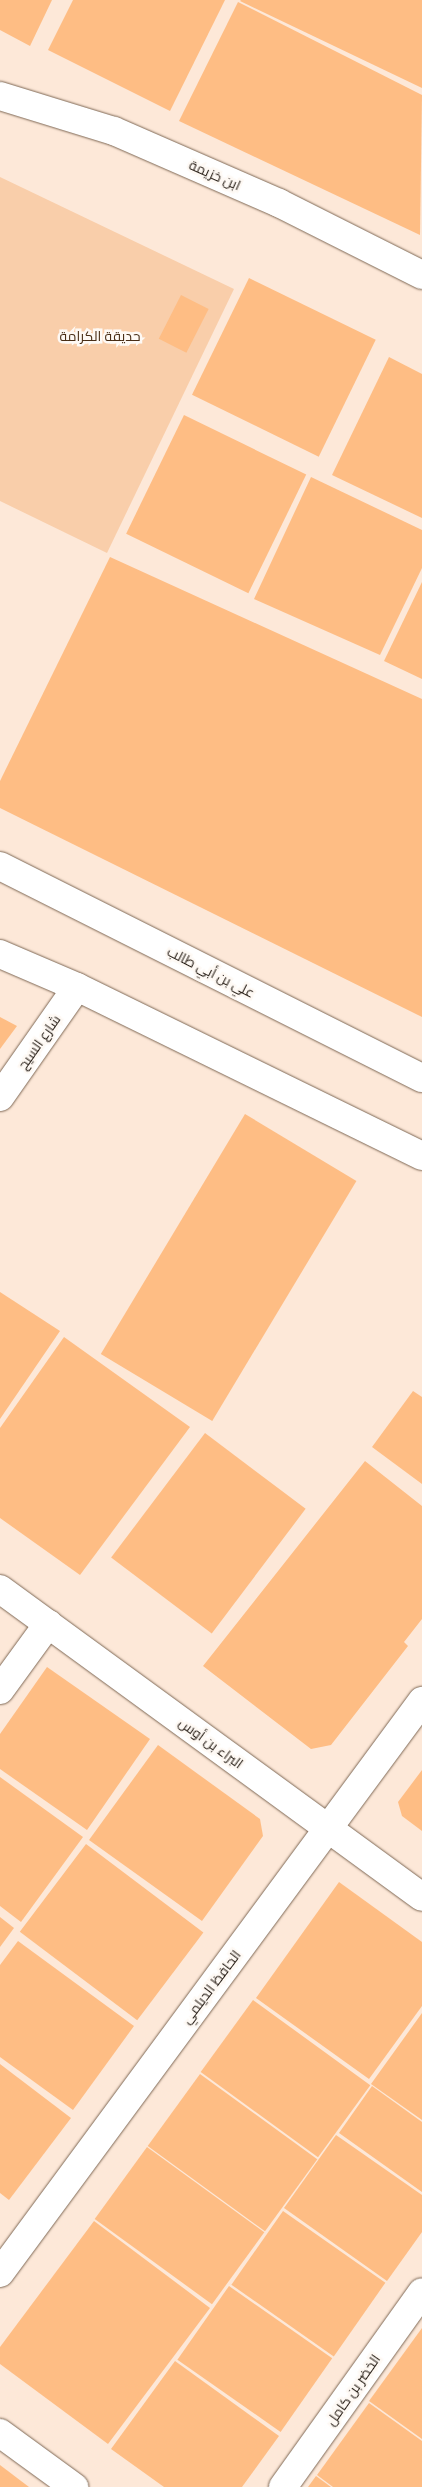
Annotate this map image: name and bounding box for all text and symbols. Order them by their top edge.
street label: ابن خزيمة [187,156,243,194]
park label: حديقة الكرامة [59,328,141,344]
street label: علي بن أبي طالب [164,943,258,1001]
street label: شارع السيح [14,1011,64,1073]
street label: البراء بن أوس [175,1714,247,1772]
street label: الحافظ الديلمي [178,1947,244,2027]
street label: الخضر بن كامل [322,2351,384,2429]

